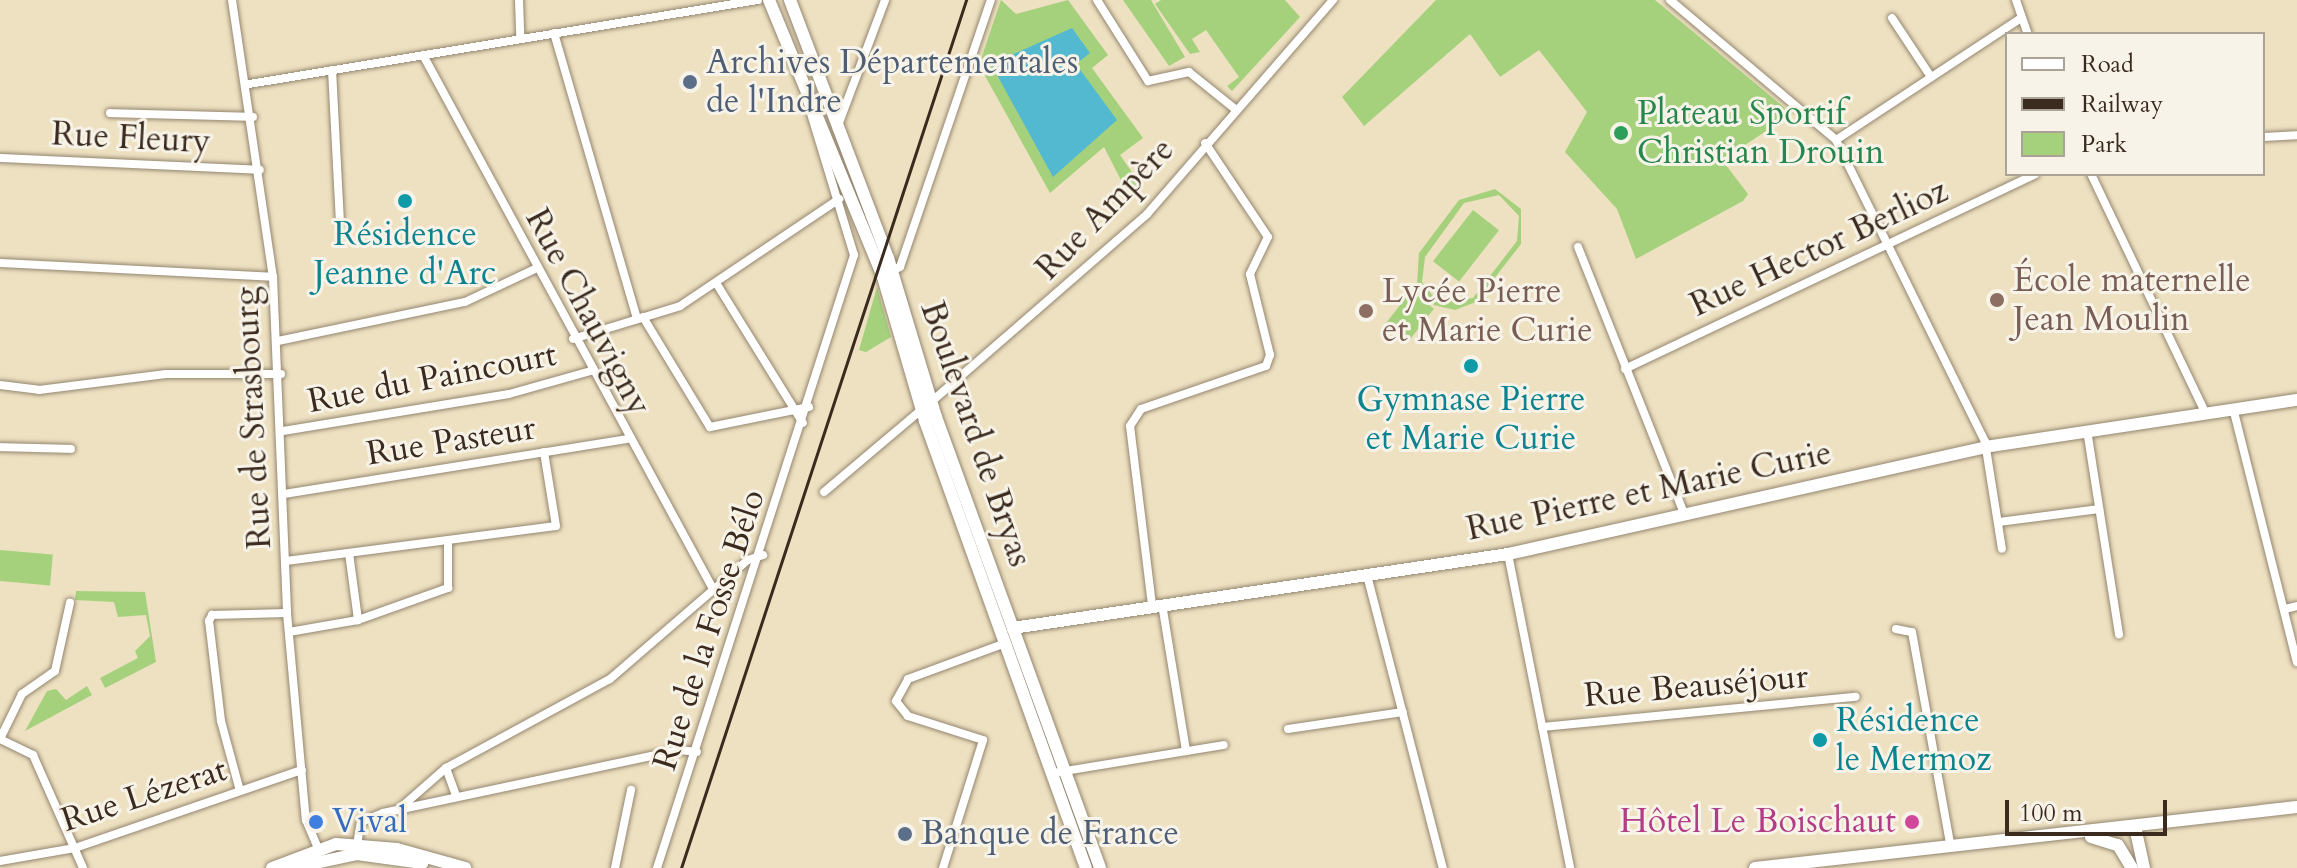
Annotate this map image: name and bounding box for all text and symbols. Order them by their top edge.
legend [2005,32,2265,176]
place label: Archives Départementales de l'Indre [706,42,1078,122]
text: Road [2081,48,2134,81]
marker: Archives Départementales de l'Indre [681,73,699,91]
text: Railway [2081,88,2163,121]
place label: Plateau Sportif Christian Drouin [1637,93,1884,172]
street label: Rue Fleury [50,113,212,163]
marker: Plateau Sportif Christian Drouin [1612,124,1630,142]
text: Park [2081,128,2127,161]
street label: Rue Ampère [1027,130,1183,288]
street label: Rue Hector Berlioz [1684,170,1954,326]
marker: Résidence Jeanne d'Arc [396,192,414,210]
street label: Rue Chauvigny [516,202,660,422]
place label: Résidence Jeanne d'Arc [314,214,496,294]
place label: École maternelle Jean Moulin [2013,260,2251,340]
place label: Lycée Pierre et Marie Curie [1382,271,1593,350]
street label: Rue de Strasbourg [226,286,280,550]
marker: École maternelle Jean Moulin [1988,291,2006,309]
street label: Boulevard de Bryas [911,296,1041,572]
marker: Lycée Pierre et Marie Curie [1357,302,1375,320]
street label: Rue du Paincourt [304,334,560,422]
marker: Gymnase Pierre et Marie Curie [1462,357,1480,375]
place label: Gymnase Pierre et Marie Curie [1357,379,1585,458]
street label: Rue Pasteur [364,408,538,474]
street label: Rue Pierre et Marie Curie [1463,432,1835,550]
street label: Rue de la Fosse Bélo [644,485,774,775]
street label: Rue Beauséjour [1582,656,1810,716]
place label: Résidence le Mermoz [1836,700,1991,780]
marker: Résidence le Mermoz [1811,731,1829,749]
street label: Rue Lézerat [56,749,232,841]
scale bar [2009,784,2171,834]
text: 100 m [2019,797,2083,830]
place label: Vival [332,802,407,842]
place label: Hôtel Le Boischaut [1619,802,1896,842]
marker: Vival [307,813,325,831]
marker: Hôtel Le Boischaut [1903,813,1921,831]
place label: Banque de France [921,814,1179,854]
marker: Banque de France [896,825,914,843]

